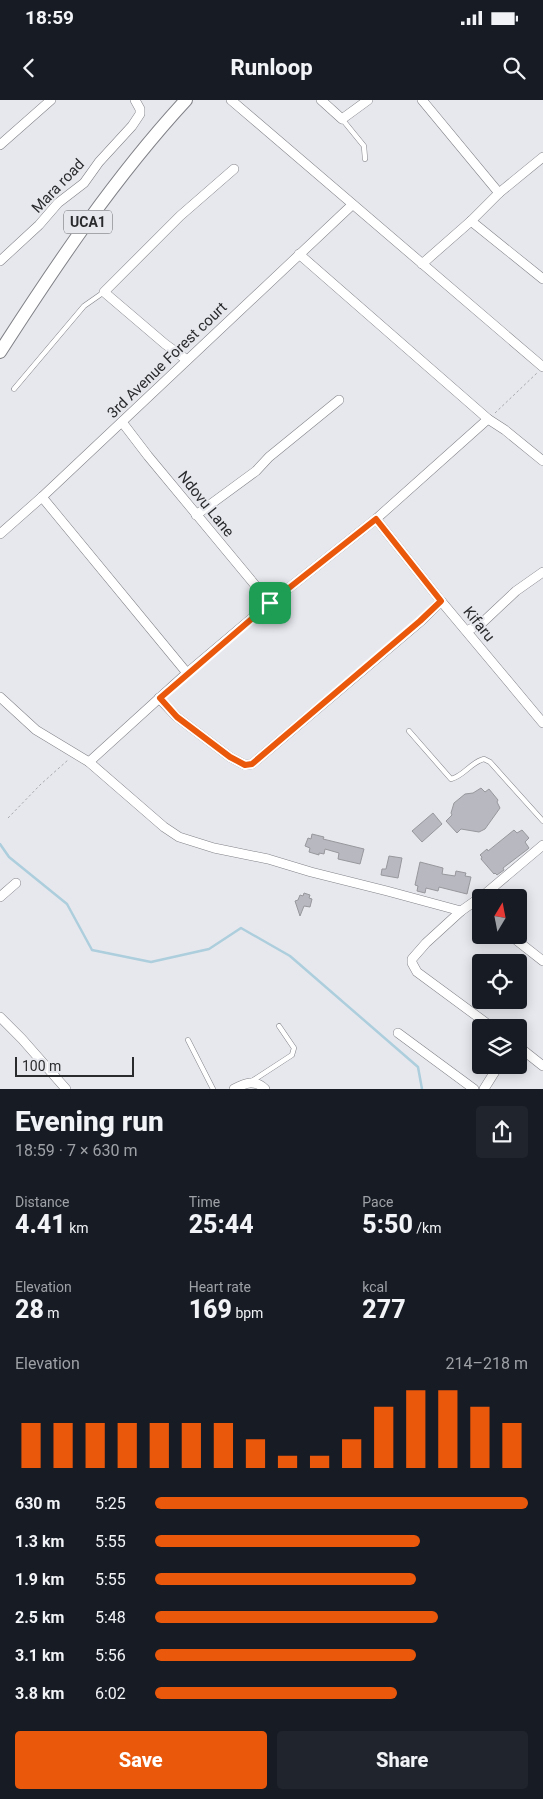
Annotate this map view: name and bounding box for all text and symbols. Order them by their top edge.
text: 18:59 [25,6,74,29]
icon: back [15,54,43,82]
icon: search [500,54,528,82]
text: Runloop [230,55,313,80]
street label: Mara road [28,155,88,217]
road number: UCA1 [64,210,112,234]
street label: 3rd Avenue Forest court [103,298,231,422]
street label: Ndovu Lane [174,468,238,541]
pin [249,582,291,624]
icon: arrive [256,589,284,617]
street label: Kifaru [459,603,499,645]
north arrow [472,889,528,944]
map controls [472,889,527,1074]
button: locate [472,954,527,1009]
button: layers [472,1019,527,1074]
scale bar [15,1054,134,1077]
text: 100 m [22,1058,61,1074]
text: Evening run [15,1105,164,1138]
button: share [476,1106,528,1158]
text: 18:59 · 7 × 630 m [15,1141,137,1160]
text: Distance [15,1194,70,1210]
text: Time [189,1194,220,1210]
text: Pace [362,1194,393,1210]
text: 4.41 [15,1210,66,1239]
text: 25:44 [189,1210,254,1239]
text: 5:50 [362,1210,413,1239]
text: km [66,1220,89,1236]
text: /km [413,1220,441,1236]
text: Elevation [15,1279,72,1295]
text: Heart rate [189,1279,251,1295]
text: kcal [362,1279,388,1295]
text: 28 [15,1295,44,1324]
text: 169 [189,1295,232,1324]
text: 277 [362,1295,406,1324]
text: m [44,1305,60,1321]
text: bpm [232,1305,263,1321]
text: Elevation [15,1354,80,1373]
text: 214–218 m [446,1354,528,1373]
text: 630 m [15,1494,60,1513]
text: 5:25 [95,1494,126,1513]
text: 1.3 km [15,1532,64,1551]
text: 5:55 [95,1532,126,1551]
text: 1.9 km [15,1570,64,1589]
text: 5:55 [95,1570,126,1589]
text: 2.5 km [15,1608,64,1627]
text: 5:48 [95,1608,126,1627]
text: 3.1 km [15,1646,64,1665]
text: 5:56 [95,1646,126,1665]
text: 3.8 km [15,1684,64,1703]
text: 6:02 [95,1684,126,1703]
button: Save [15,1731,267,1789]
button: Share [277,1731,528,1789]

